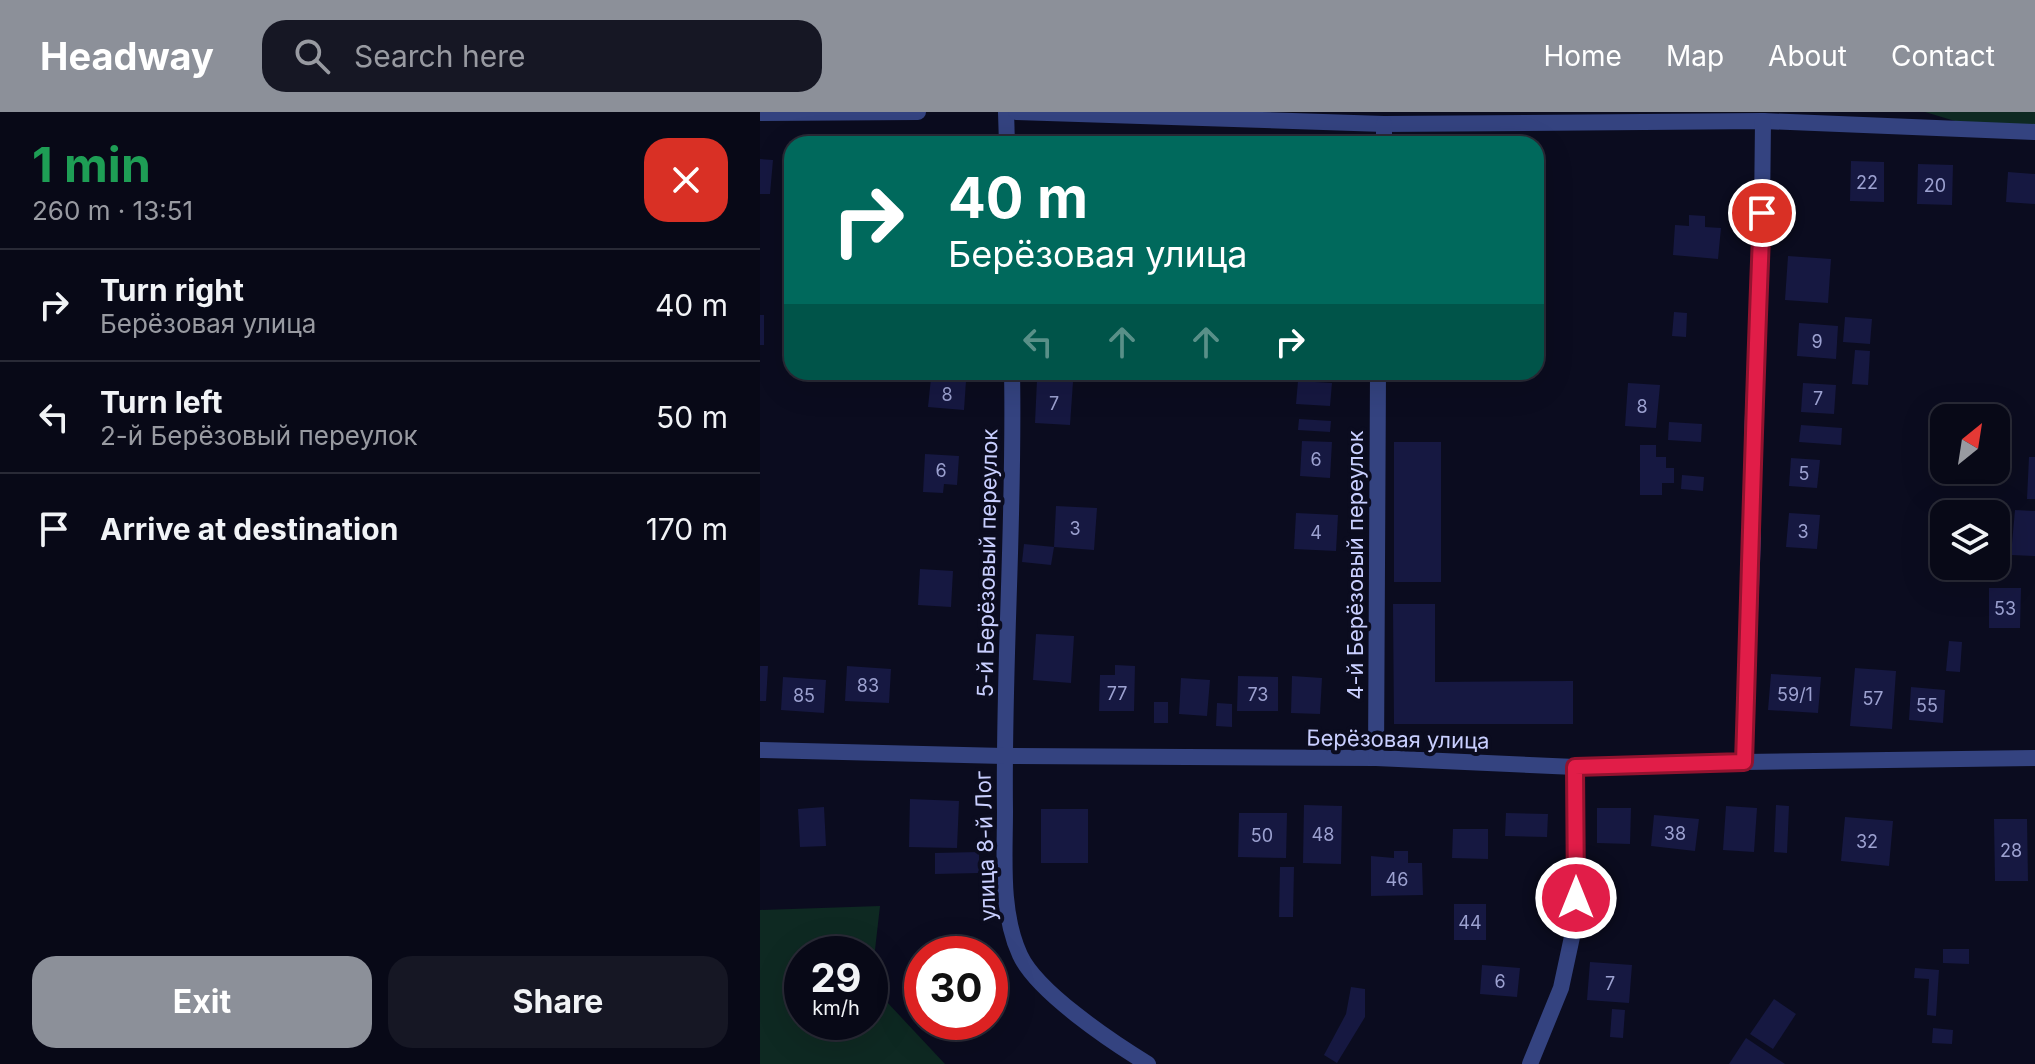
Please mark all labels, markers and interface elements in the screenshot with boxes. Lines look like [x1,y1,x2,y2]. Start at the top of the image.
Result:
search box [262,20,822,92]
text: Headway [40,33,214,79]
icon: search [290,34,334,78]
text: Search here [354,38,525,74]
text: Home [1543,39,1622,73]
text: Map [1666,39,1724,73]
text: About [1768,39,1847,73]
text: Contact [1891,39,1995,73]
text: 1 min [32,135,151,194]
button: close [644,138,728,222]
text: 40 m [948,164,1088,232]
icon: right [816,168,920,272]
house number: 22 [1856,172,1878,193]
house number: 20 [1924,175,1946,196]
pin [1728,179,1796,247]
icon: arrive [1740,191,1784,235]
text: 260 m · 13:51 [32,195,193,226]
text: Берёзовая улица [948,232,1248,276]
text: Turn right [100,272,244,308]
icon: right [32,283,76,327]
text: 40 m [655,287,728,323]
text: Берёзовая улица [100,308,316,339]
icon: left [1016,320,1060,364]
icon: ahead [1100,320,1144,364]
icon: ahead [1184,320,1228,364]
icon: right [1268,320,1312,364]
house number: 9 [1811,331,1823,352]
text: Turn left [100,384,222,420]
house number: 8 [941,384,953,405]
house number: 7 [1813,388,1823,409]
house number: 7 [1049,393,1059,414]
icon: left [32,395,76,439]
house number: 8 [1636,396,1648,417]
text: 50 m [656,399,728,435]
north arrow [1930,404,2010,484]
map controls [1930,404,2010,580]
text: 2-й Берёзовый переулок [100,420,418,451]
street label: 5-й Берёзовый переулок [972,428,1002,698]
street label: 4-й Берёзовый переулок [1342,430,1368,700]
house number: 6 [1310,449,1322,470]
house number: 6 [935,460,947,481]
house number: 5 [1799,463,1809,484]
button: layers [1930,500,2010,580]
icon: arrive [32,507,76,551]
text: Arrive at destination [100,511,398,547]
text: 170 m [646,511,728,547]
house number: 3 [1069,518,1081,539]
house number: 3 [1797,521,1809,542]
house number: 4 [1310,522,1322,543]
house number: 53 [1994,598,2016,619]
house number: 83 [857,675,879,696]
house number: 77 [1107,683,1127,704]
house number: 73 [1247,684,1269,705]
house number: 59/1 [1777,684,1813,705]
house number: 85 [793,685,815,706]
house number: 57 [1862,688,1884,709]
house number: 55 [1916,695,1938,716]
street label: Берёзовая улица [1306,724,1490,754]
street label: улица 8-й Лог [969,770,1001,922]
house number: 38 [1664,823,1686,844]
house number: 48 [1312,824,1334,845]
house number: 50 [1251,825,1273,846]
house number: 32 [1856,831,1878,852]
house number: 28 [2000,840,2022,861]
position arrow [1534,856,1618,940]
house number: 46 [1386,869,1408,890]
house number: 44 [1458,912,1482,933]
speed limit sign: 30 [904,936,1008,1040]
text: 29 [810,953,862,1002]
button: Exit [32,956,372,1048]
button: Share [388,956,728,1048]
house number: 6 [1494,971,1506,992]
house number: 7 [1605,973,1615,994]
text: km/h [812,996,860,1020]

